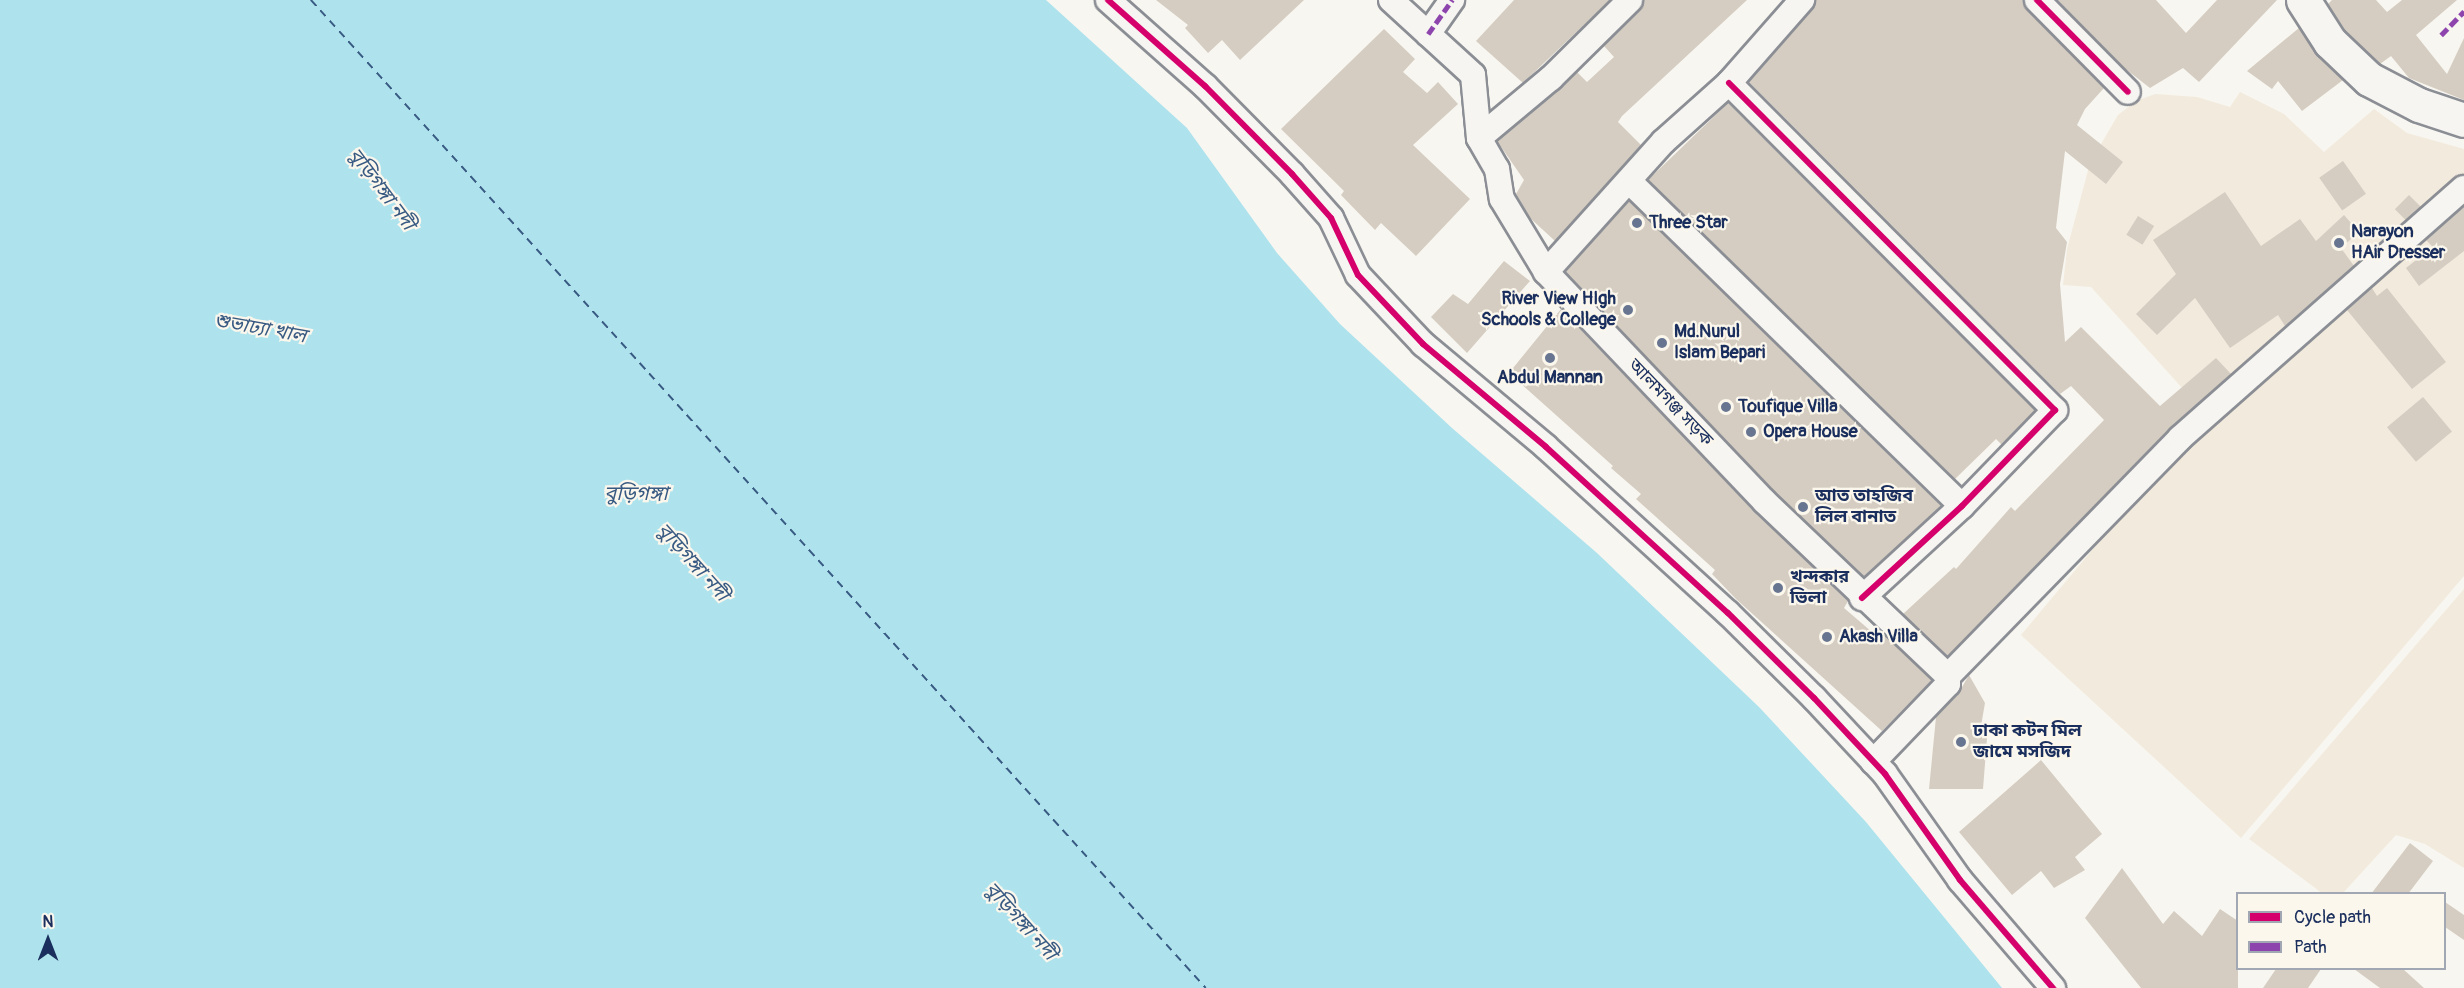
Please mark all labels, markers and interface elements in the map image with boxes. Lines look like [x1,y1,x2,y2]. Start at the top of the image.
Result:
water label: বুড়িগঙ্গা নদী [343,143,421,235]
place label: Three Star [1649,212,1728,234]
marker: Three Star [1630,216,1644,230]
place label: Narayon HAir Dresser [2351,222,2445,264]
marker: Narayon HAir Dresser [2332,236,2346,250]
place label: River View HIgh Schools & College [1481,289,1616,332]
marker: River View HIgh Schools & College [1621,303,1635,317]
water label: শুভাঢ্যা খাল [212,308,308,348]
place label: Md.Nurul Islam Bepari [1674,322,1765,364]
marker: Md.Nurul Islam Bepari [1655,336,1669,350]
marker: Abdul Mannan [1543,351,1557,365]
street label: আলমগঞ্জ সড়ক [1623,355,1717,451]
place label: Abdul Mannan [1497,367,1603,389]
place label: Toufique Villa [1738,396,1838,418]
marker: Toufique Villa [1719,400,1733,414]
place label: Opera House [1763,421,1858,443]
marker: Opera House [1744,425,1758,439]
water label: বুড়িগঙ্গা [604,481,668,505]
place label: আত তাহজিব লিল বানাত [1815,486,1913,528]
marker: আত তাহজিব লিল বানাত [1796,500,1810,514]
water label: বুড়িগঙ্গা নদী [652,518,734,606]
place label: খন্দকার ভিলা [1790,567,1849,610]
marker: খন্দকার ভিলা [1771,581,1785,595]
place label: Akash Villa [1839,626,1918,648]
marker: Akash Villa [1820,630,1834,644]
place label: ঢাকা কটন মিল জামে মসজিদ [1973,721,2082,764]
marker: ঢাকা কটন মিল জামে মসজিদ [1954,735,1968,749]
water label: বুড়িগঙ্গা নদী [980,877,1062,965]
legend [2236,892,2446,970]
text: Cycle path [2294,906,2371,929]
north arrow [18,910,78,970]
text: N [43,912,53,932]
text: Path [2294,936,2327,959]

